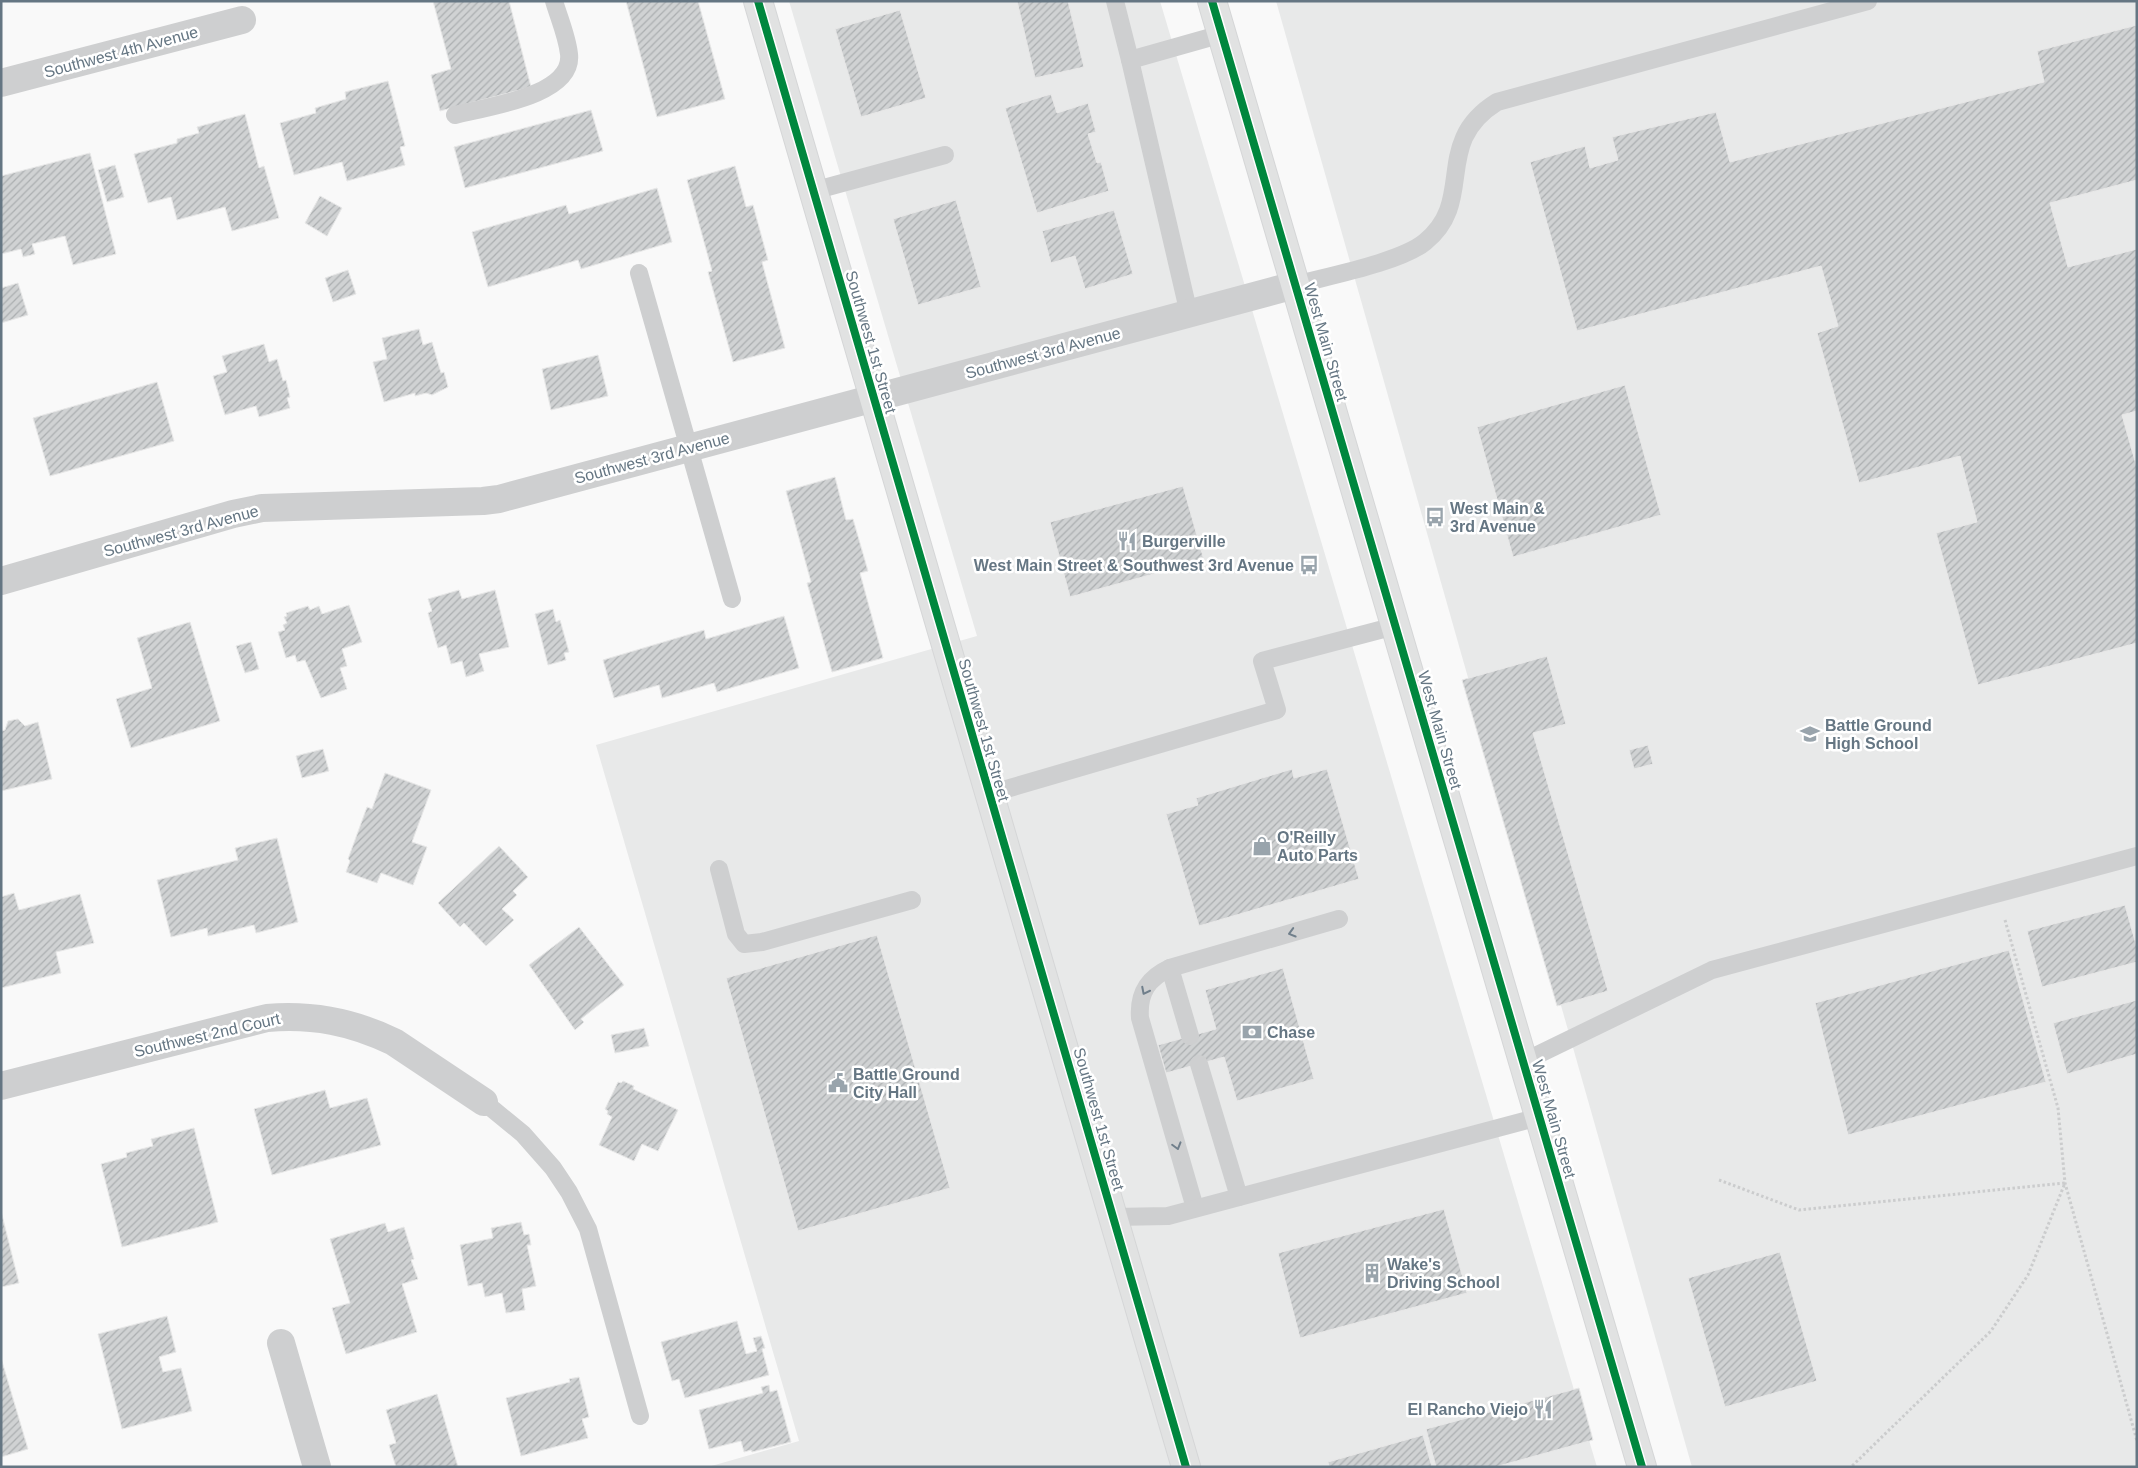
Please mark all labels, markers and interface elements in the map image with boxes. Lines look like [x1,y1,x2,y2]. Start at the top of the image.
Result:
street label: Southwest 4th Avenue [42,23,200,81]
street label: Southwest 1st Street [842,269,900,416]
street label: West Main Street [1301,281,1351,404]
street label: Southwest 3rd Avenue [964,324,1122,382]
street label: Southwest 3rd Avenue [573,429,731,487]
place label: West Main & 3rd Avenue [1450,500,1545,535]
street label: Southwest 3rd Avenue [102,502,260,560]
bus stop icon: West Main & 3rd Avenue [1424,506,1446,528]
restaurant icon: Burgerville [1116,530,1138,552]
place label: Burgerville [1142,533,1226,550]
bus stop icon: West Main Street & Southwest 3rd Avenue [1298,554,1320,576]
place label: West Main Street & Southwest 3rd Avenue [974,557,1294,574]
street label: Southwest 1st Street [955,657,1013,804]
street label: West Main Street [1415,669,1465,792]
place label: Battle Ground High School [1825,717,1932,752]
school or university icon: Battle Ground High School [1799,723,1821,745]
place label: O'Reilly Auto Parts [1277,829,1358,864]
shop icon: O'Reilly Auto Parts [1251,835,1273,857]
one-way arrow [1289,927,1297,937]
one-way arrow [1141,985,1151,994]
street label: Southwest 2nd Court [132,1010,282,1060]
bank icon: Chase [1241,1021,1263,1043]
place label: Chase [1267,1024,1315,1041]
street label: Southwest 1st Street [1070,1046,1128,1193]
street label: West Main Street [1529,1058,1579,1181]
place label: Battle Ground City Hall [853,1066,960,1101]
public building icon: Battle Ground City Hall [827,1072,849,1094]
one-way arrow [1172,1142,1182,1150]
place label: Wake's Driving School [1387,1256,1500,1291]
building icon: Wake's Driving School [1361,1262,1383,1284]
restaurant icon: El Rancho Viejo [1532,1398,1554,1420]
place label: El Rancho Viejo [1407,1401,1528,1418]

